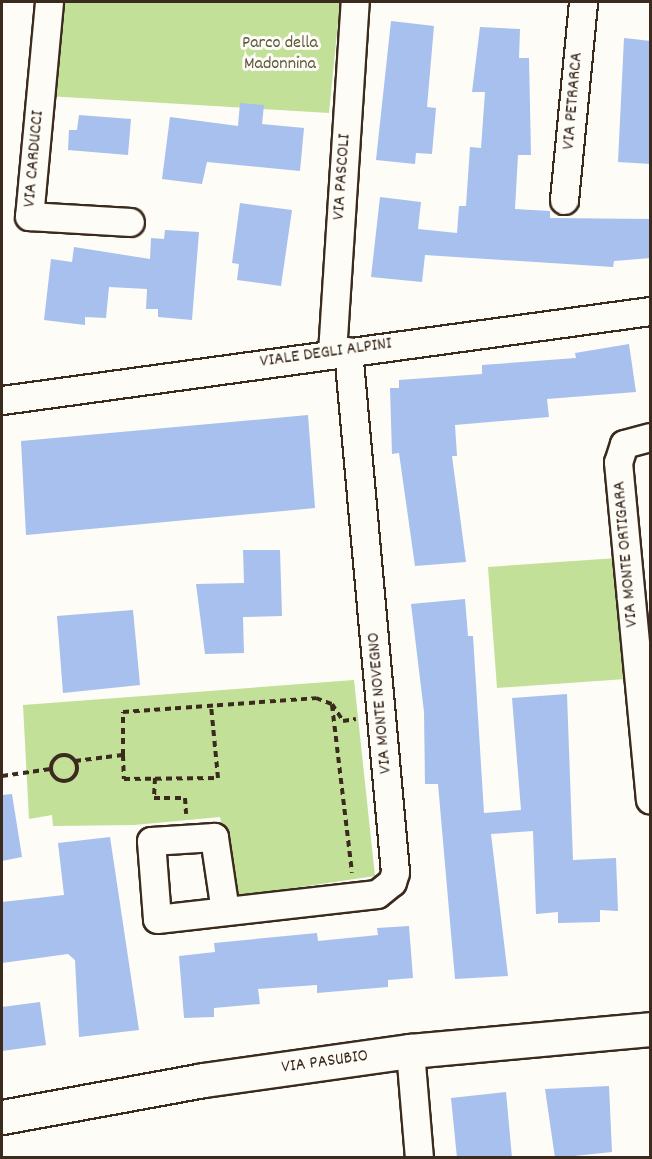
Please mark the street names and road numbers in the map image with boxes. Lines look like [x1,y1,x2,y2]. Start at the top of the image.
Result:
street label: VIA PETRARCA [559,51,589,151]
street label: VIA CARDUCCI [20,110,50,208]
street label: VIA PASCOLI [329,133,357,221]
street label: VIALE DEGLI ALPINI [259,334,393,374]
street label: VIA MONTE ORTIGARA [610,480,644,628]
street label: VIA MONTE NOVEGNO [364,631,398,775]
street label: VIA PASUBIO [280,1046,370,1080]

